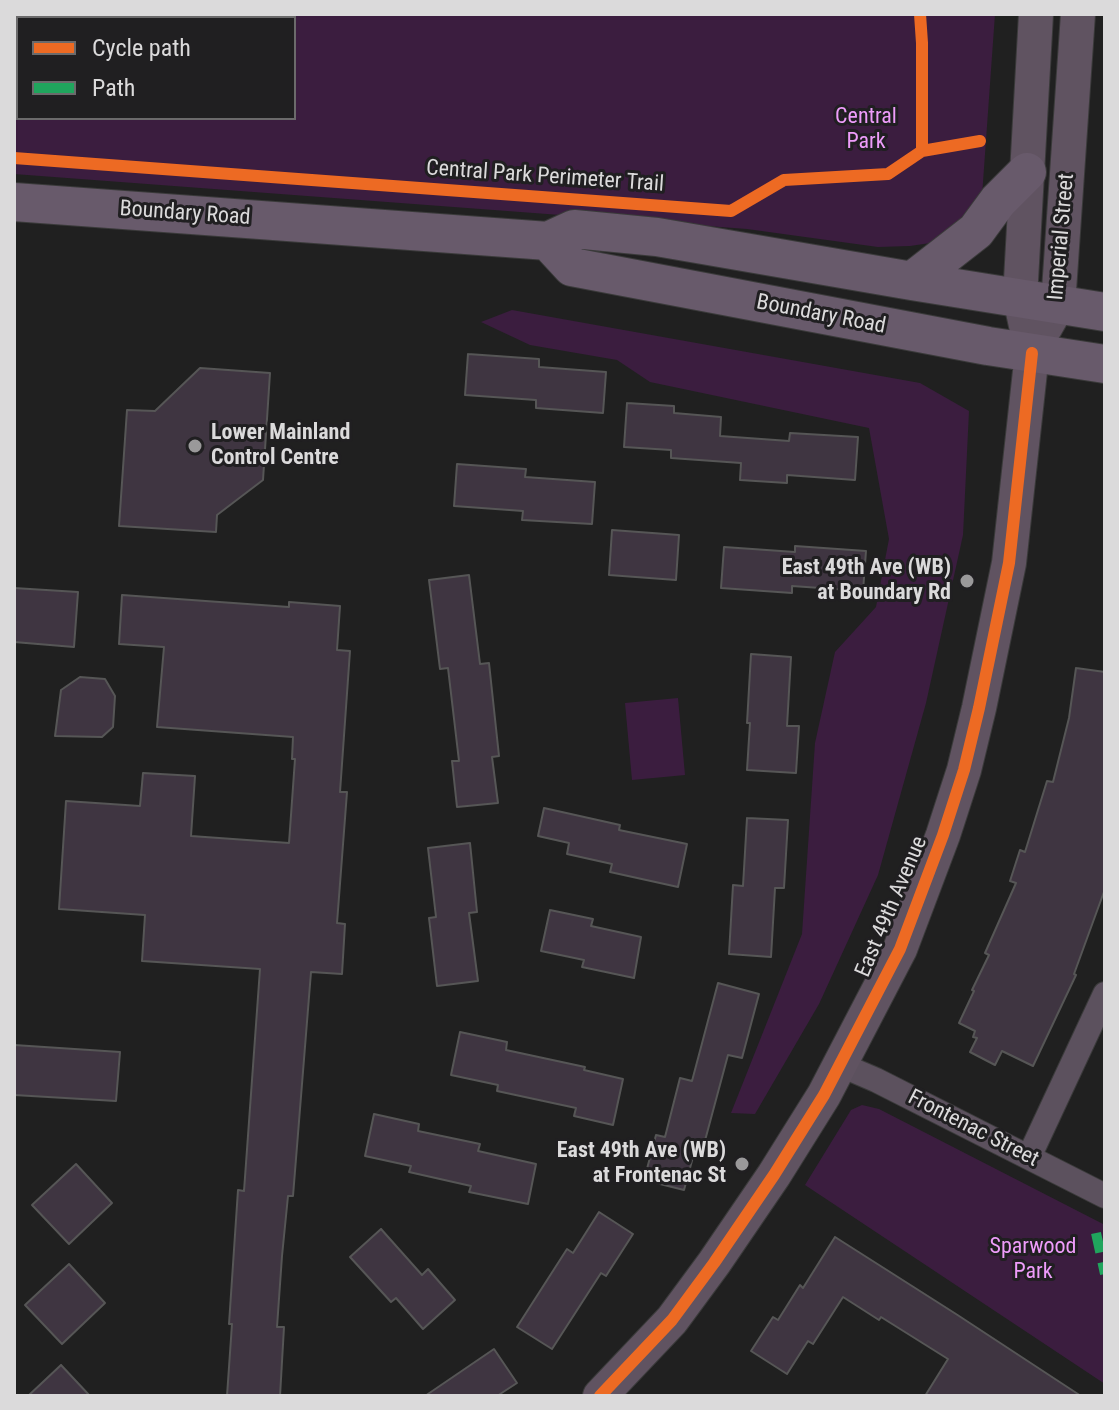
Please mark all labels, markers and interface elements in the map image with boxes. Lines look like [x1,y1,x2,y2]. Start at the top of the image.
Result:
legend [16,16,296,120]
text: Cycle path [92,34,191,62]
text: Path [92,74,135,102]
park label: Central Park [835,104,897,156]
street label: Central Park Perimeter Trail [425,156,665,198]
street label: Imperial Street [1043,173,1081,301]
street label: Boundary Road [119,196,251,232]
street label: Boundary Road [754,290,888,340]
place label: Lower Mainland Control Centre [211,420,350,472]
marker: Lower Mainland Control Centre [186,437,204,455]
place label: East 49th Ave (WB) at Boundary Rd [782,555,951,606]
marker: East 49th Ave (WB) at Boundary Rd [958,572,976,590]
street label: East 49th Avenue [850,833,934,981]
street label: Frontenac Street [903,1085,1043,1173]
place label: East 49th Ave (WB) at Frontenac St [557,1138,726,1190]
marker: East 49th Ave (WB) at Frontenac St [733,1155,751,1173]
park label: Sparwood Park [990,1234,1076,1286]

